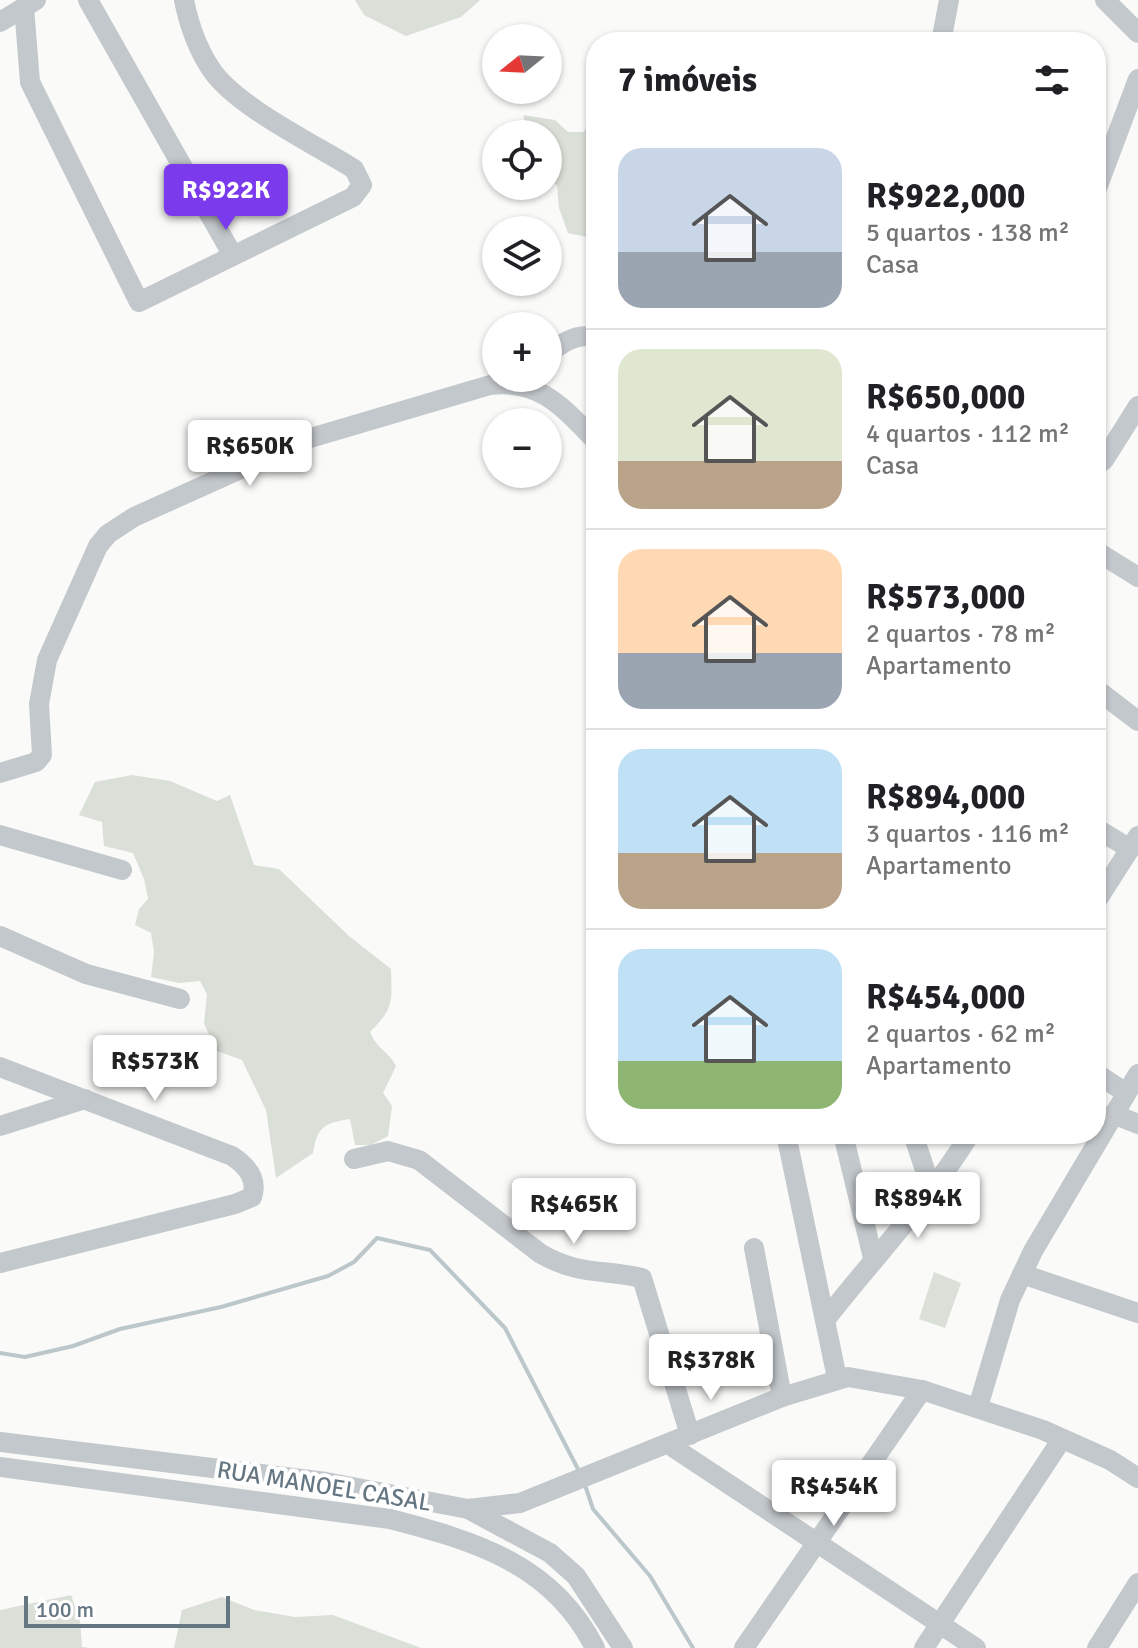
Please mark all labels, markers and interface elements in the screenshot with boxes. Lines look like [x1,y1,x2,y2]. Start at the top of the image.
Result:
north arrow [482,24,562,104]
map controls [482,24,562,488]
icon: filters [1030,58,1074,102]
text: 7 imóveis [618,59,757,101]
button: locate [482,120,562,200]
pin: R$922K [161,164,291,232]
text: R$922K [182,174,270,206]
text: R$922,000 [866,175,1025,217]
icon: home [682,180,778,276]
button: layers [482,216,562,296]
text: 5 quartos · 138 m² [866,217,1070,249]
text: Casa [866,249,919,281]
button: + [482,312,562,392]
text: R$650,000 [866,376,1025,418]
icon: home [682,381,778,477]
button: − [482,408,562,488]
text: 4 quartos · 112 m² [866,418,1070,450]
pin: R$650K [185,420,315,488]
text: R$650K [206,430,294,462]
text: Casa [866,450,919,482]
text: R$573,000 [866,576,1025,618]
icon: home [682,581,778,677]
text: 2 quartos · 78 m² [866,618,1056,650]
text: Apartamento [866,650,1012,682]
text: R$894,000 [866,776,1025,818]
icon: home [682,781,778,877]
text: 3 quartos · 116 m² [866,818,1070,850]
text: Apartamento [866,850,1012,882]
text: R$454,000 [866,976,1025,1018]
icon: home [682,981,778,1077]
text: 2 quartos · 62 m² [866,1018,1056,1050]
pin: R$573K [90,1035,220,1103]
text: R$573K [111,1045,199,1077]
text: Apartamento [866,1050,1012,1082]
pin: R$894K [853,1172,983,1240]
pin: R$465K [509,1178,639,1246]
text: R$894K [874,1182,962,1214]
text: R$465K [530,1188,618,1220]
pin: R$378K [646,1334,776,1402]
text: R$378K [667,1344,755,1376]
street label: RUA MANOEL CASAL [215,1454,433,1518]
pin: R$454K [769,1460,899,1528]
text: R$454K [790,1470,878,1502]
scale bar [24,1592,230,1628]
text: 100 m [36,1596,94,1623]

